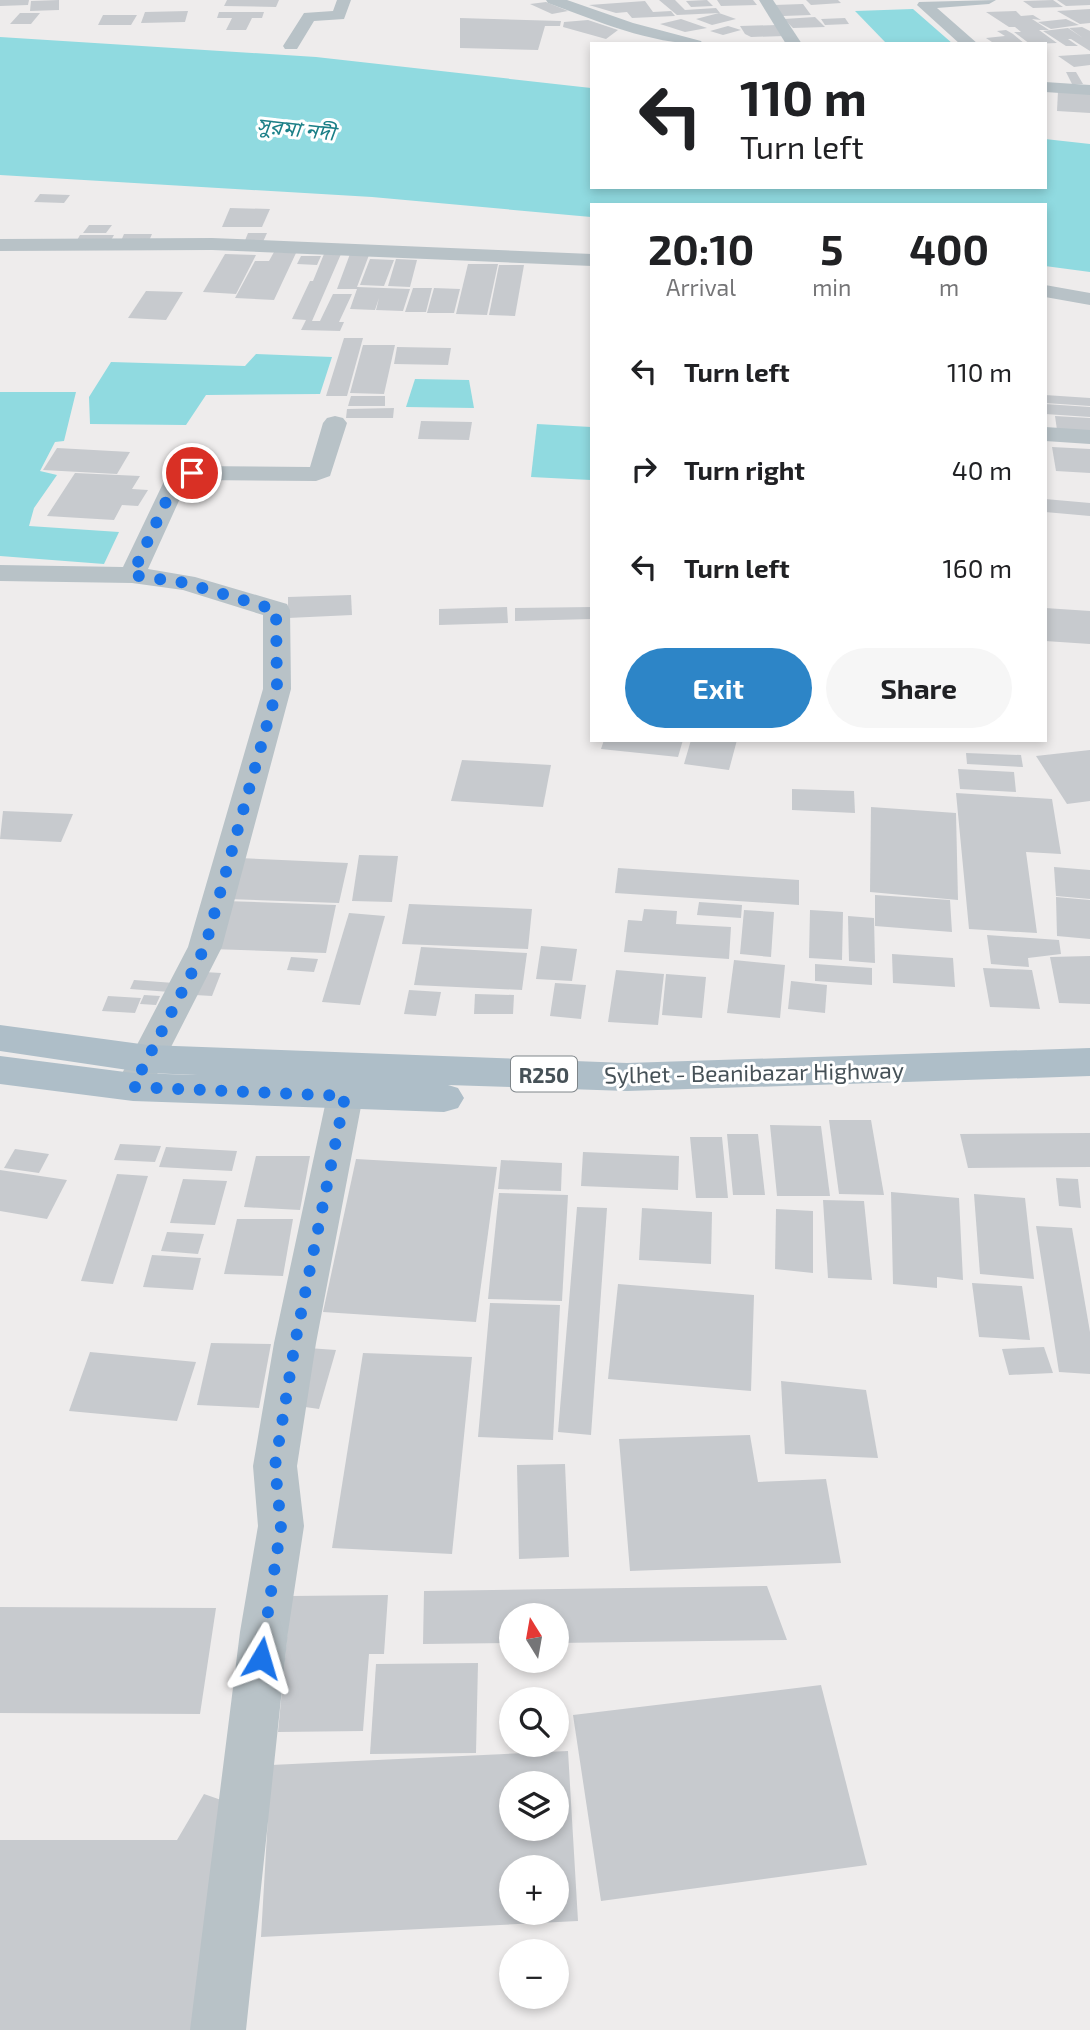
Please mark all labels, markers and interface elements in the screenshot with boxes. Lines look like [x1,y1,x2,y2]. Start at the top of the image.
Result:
text: 110 m [740,67,867,126]
icon: left [625,70,716,161]
water label: সুরমা নদী [256,111,341,146]
text: Turn left [740,127,864,165]
text: 20:10 [648,223,754,273]
text: 5 [820,223,843,273]
text: 400 [909,223,989,273]
text: Arrival [666,273,736,301]
text: min [812,273,851,301]
text: m [939,273,959,301]
icon: left [625,352,663,390]
text: Turn left [684,356,790,387]
text: 110 m [947,356,1012,387]
pin [162,443,222,503]
icon: right [625,450,663,488]
icon: arrive [173,454,211,492]
text: Turn right [684,454,805,485]
text: 40 m [952,454,1012,485]
icon: left [625,548,663,586]
text: Turn left [684,552,790,583]
text: 160 m [943,552,1012,583]
button: Exit [625,648,812,728]
button: Share [826,648,1012,728]
street label: Sylhet - Beanibazar Highway [604,1055,904,1089]
road number: R250 [511,1056,577,1092]
north arrow [499,1603,569,1673]
map controls [499,1603,569,2009]
position arrow [224,1621,298,1695]
button: search [499,1687,569,1757]
button: layers [499,1771,569,1841]
button: + [499,1855,569,1925]
button: − [499,1939,569,2009]

